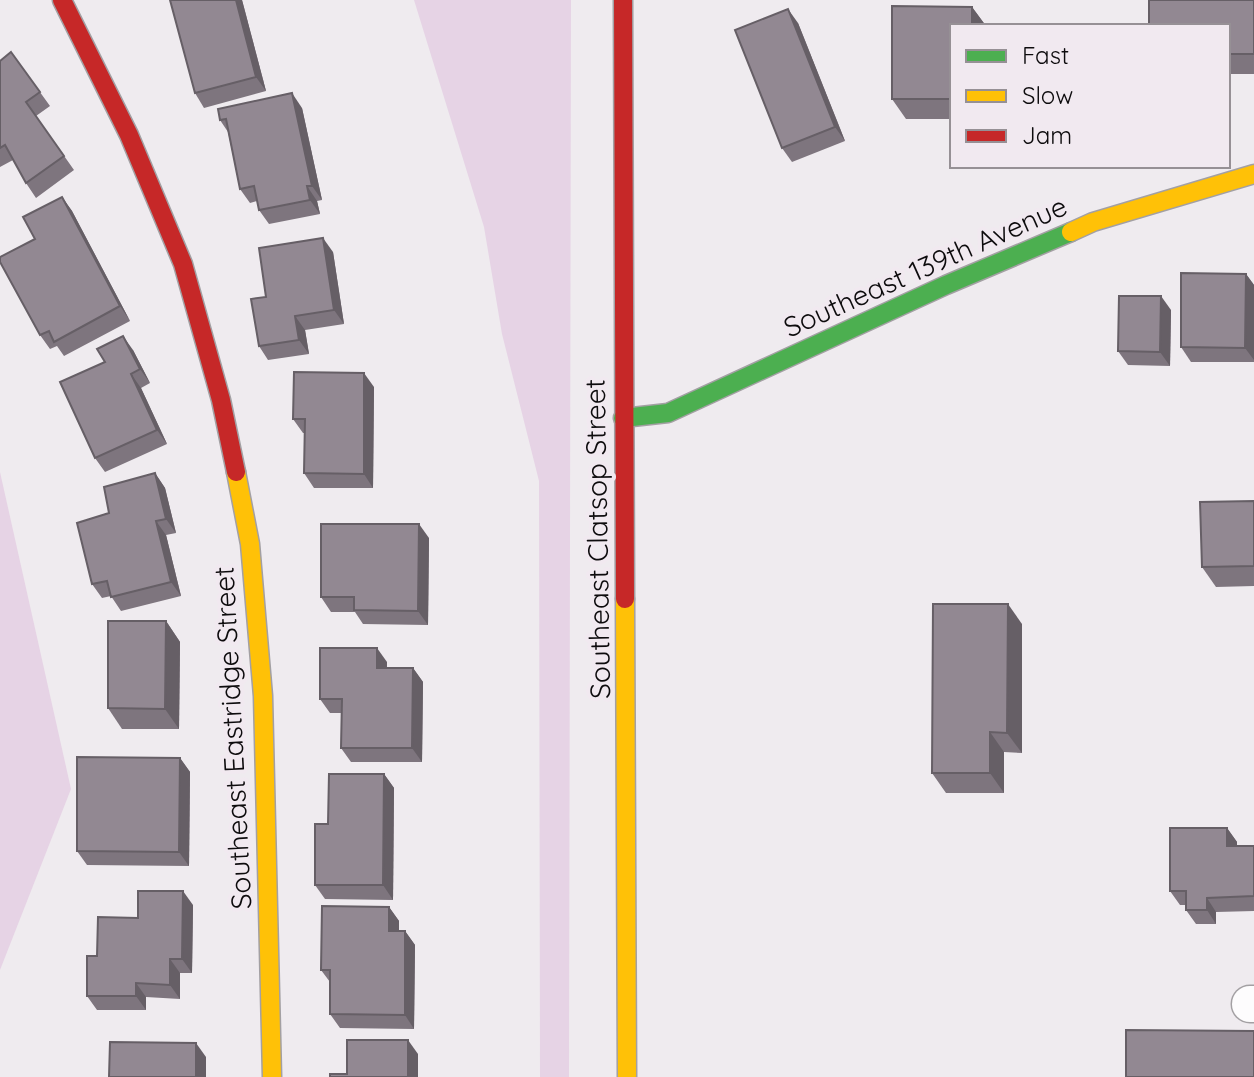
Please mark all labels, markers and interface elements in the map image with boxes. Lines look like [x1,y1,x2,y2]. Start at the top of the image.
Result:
legend [950,24,1230,168]
text: Fast [1022,40,1069,70]
text: Slow [1022,80,1073,110]
text: Jam [1022,120,1072,150]
street label: Southeast 139th Avenue [778,188,1072,344]
street label: Southeast Clatsop Street [577,379,617,699]
street label: Southeast Eastridge Street [206,566,258,910]

